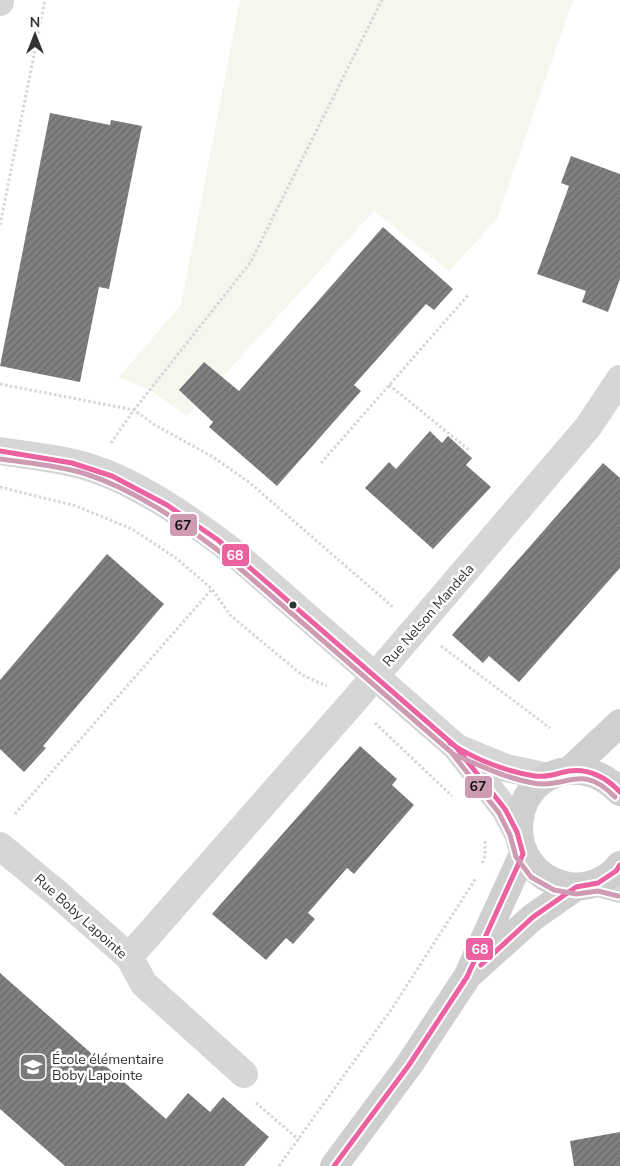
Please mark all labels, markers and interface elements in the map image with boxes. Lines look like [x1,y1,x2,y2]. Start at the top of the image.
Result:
north arrow [10,10,60,60]
text: N [30,13,40,32]
line badge: 67 [169,513,198,537]
text: 67 [175,516,191,535]
line badge: 68 [221,543,250,567]
text: 68 [227,546,243,565]
street label: Rue Nelson Mandela [378,560,478,671]
unlabelled marker [288,600,298,610]
line badge: 67 [464,775,493,799]
text: 67 [470,777,486,796]
street label: Rue Boby Lapointe [30,870,131,963]
line badge: 68 [465,937,494,961]
text: 68 [472,940,488,959]
place label: École élémentaire Boby Lapointe [52,1050,164,1085]
school or university icon: École élémentaire Boby Lapointe [18,1052,48,1082]

